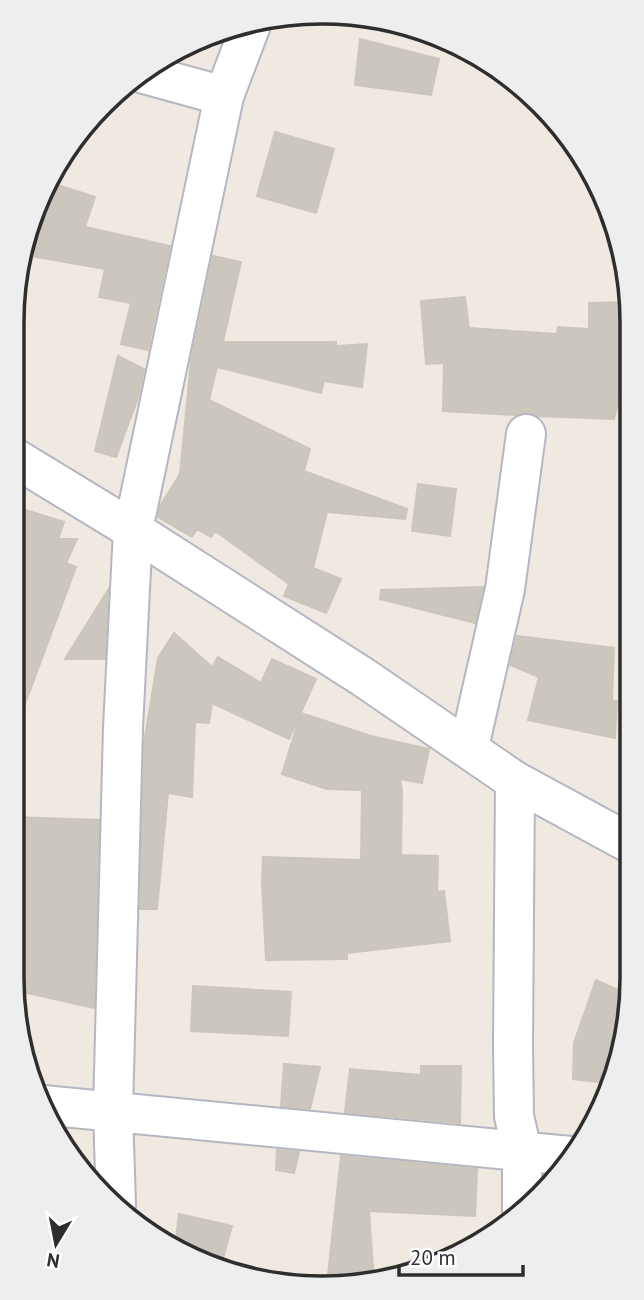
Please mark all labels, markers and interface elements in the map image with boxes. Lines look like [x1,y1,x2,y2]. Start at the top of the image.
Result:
north arrow [21,1209,91,1279]
scale bar [399,1234,523,1278]
text: 20 m [410,1244,456,1271]
text: N [45,1248,61,1274]

